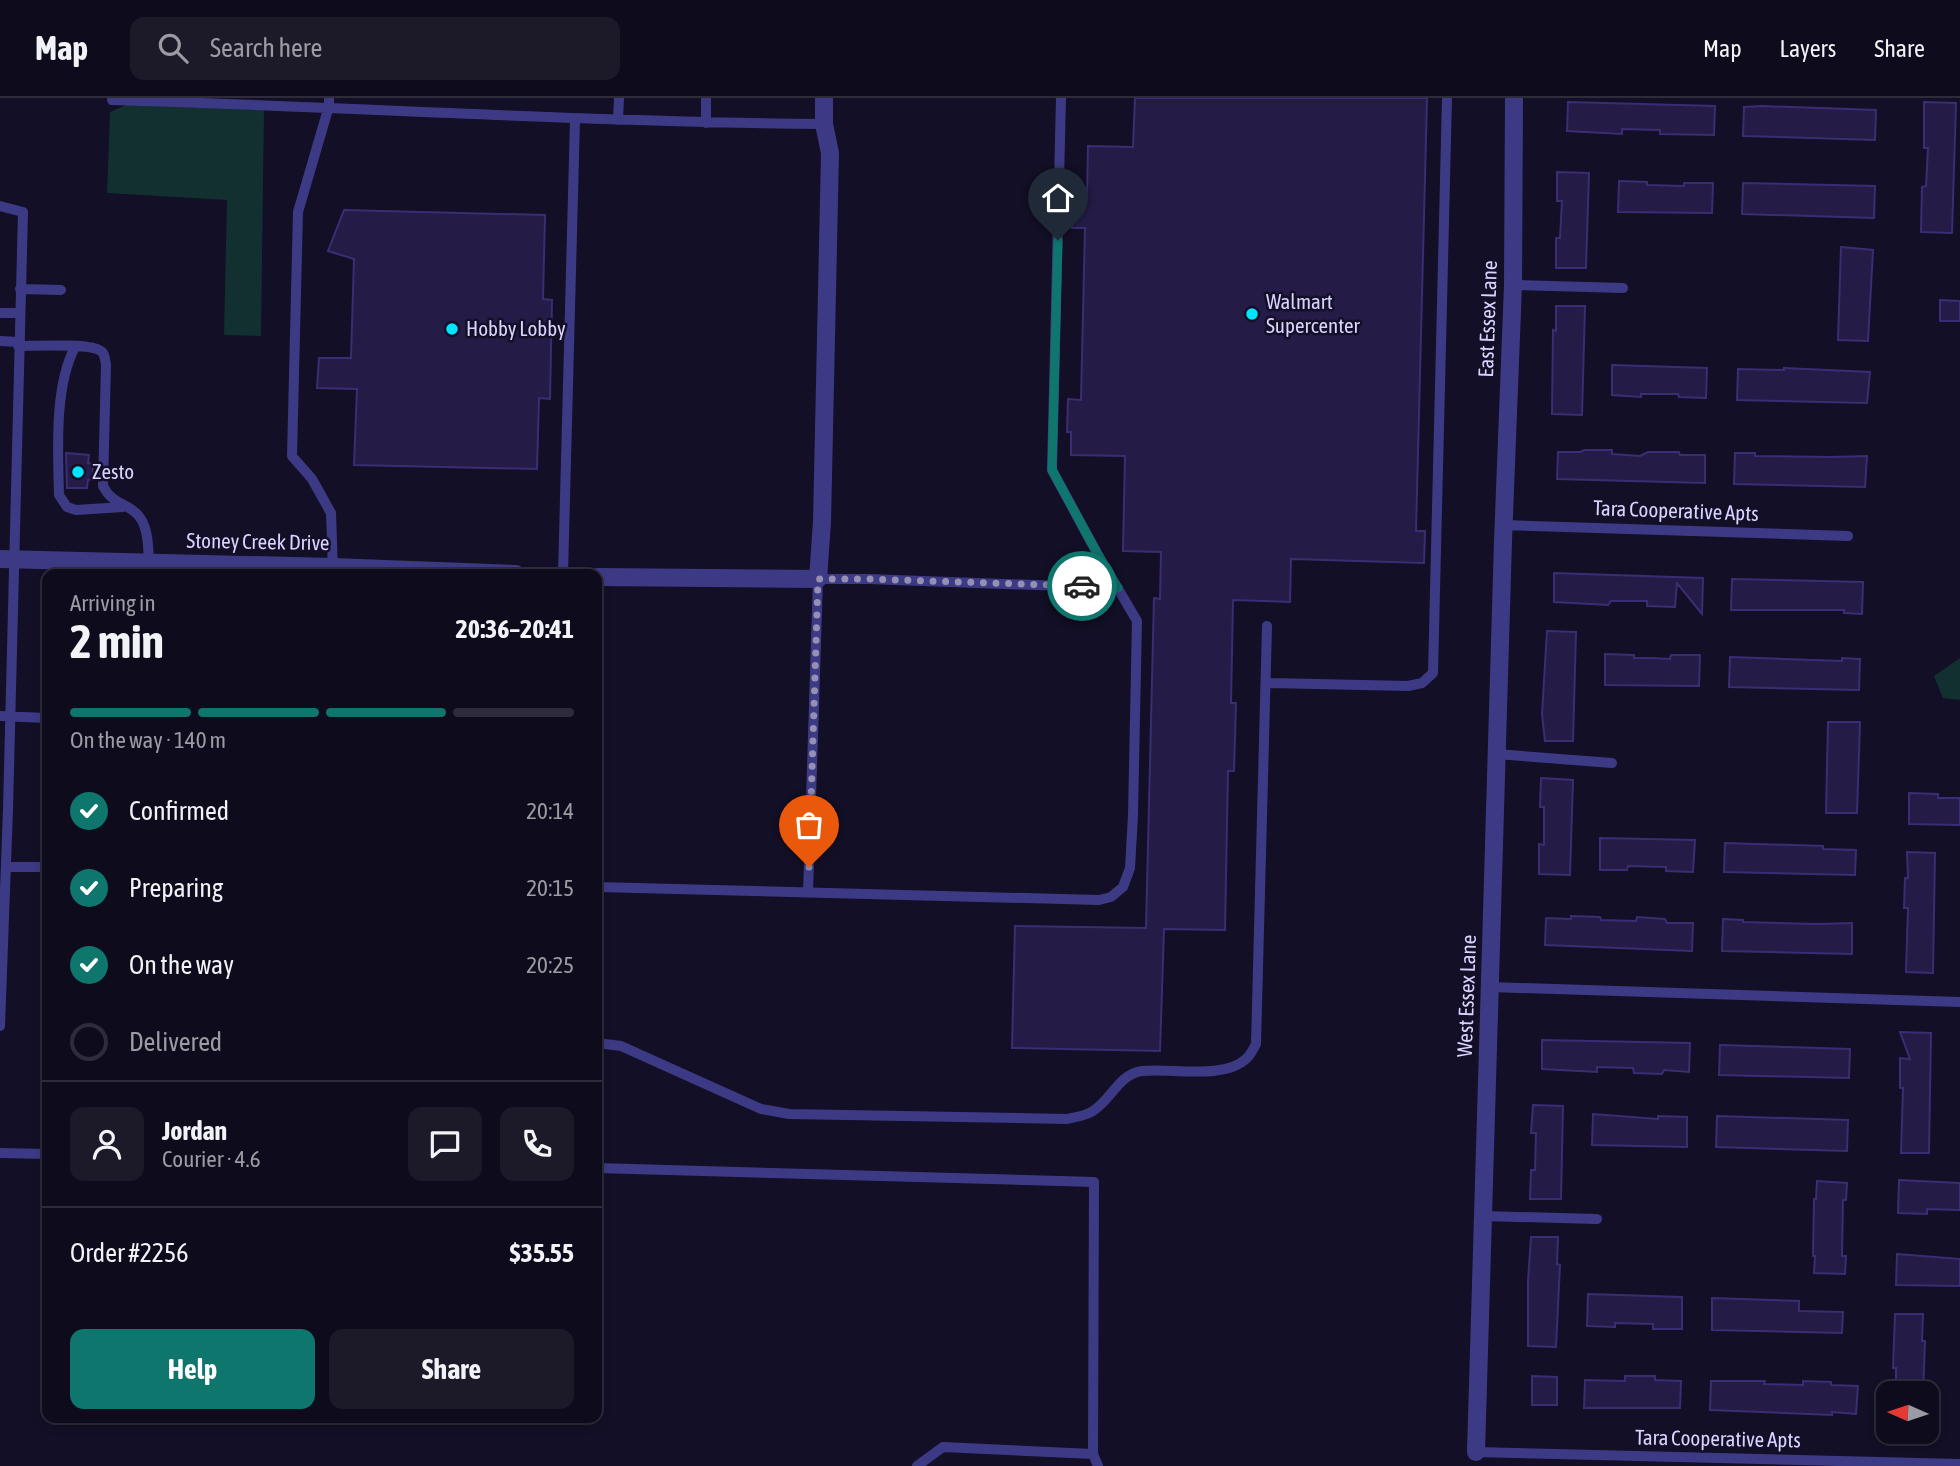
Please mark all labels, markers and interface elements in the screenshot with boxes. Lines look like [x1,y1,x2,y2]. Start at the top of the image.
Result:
search box [130,17,620,80]
text: Map [35,29,88,67]
icon: search [154,29,192,67]
text: Search here [210,33,322,63]
text: Map [1703,35,1742,62]
text: Layers [1780,35,1836,62]
text: Share [1874,35,1925,62]
pin [1028,168,1088,240]
icon: home [1039,179,1077,217]
street label: East Essex Lane [1473,260,1501,378]
place label: Walmart Supercenter [1266,289,1361,337]
marker: Walmart Supercenter [1244,306,1260,322]
place label: Hobby Lobby [466,316,566,340]
marker: Hobby Lobby [444,321,460,337]
place label: Zesto [92,459,134,483]
marker: Zesto [70,464,86,480]
street label: Tara Cooperative Apts [1593,495,1759,525]
street label: Stoney Creek Drive [186,528,330,554]
courier [1047,551,1117,621]
icon: car [1063,567,1101,605]
text: Arriving in [70,590,156,616]
text: 20:36–20:41 [456,614,574,644]
text: 2 min [70,615,164,668]
text: On the way · 140 m [70,727,226,753]
icon: check [70,792,108,830]
pin [779,795,839,867]
text: Confirmed [129,796,229,826]
text: 20:14 [526,798,574,824]
icon: bag [790,806,828,844]
icon: check [70,869,108,907]
text: Preparing [129,873,223,903]
text: 20:15 [526,875,574,901]
street label: West Essex Lane [1452,934,1480,1058]
icon: check [70,946,108,984]
text: On the way [129,950,234,980]
text: 20:25 [526,952,574,978]
text: Delivered [129,1027,222,1057]
button: person [70,1107,144,1181]
button: chat [408,1107,482,1181]
button: phone [500,1107,574,1181]
text: Jordan [162,1116,227,1146]
text: Courier · 4.6 [162,1146,261,1172]
text: Order #2256 [70,1238,189,1268]
text: $35.55 [510,1238,574,1268]
button: Help [70,1329,315,1409]
button: Share [329,1329,574,1409]
north arrow [1876,1381,1939,1444]
map controls [1876,1381,1939,1444]
street label: Tara Cooperative Apts [1635,1425,1801,1451]

